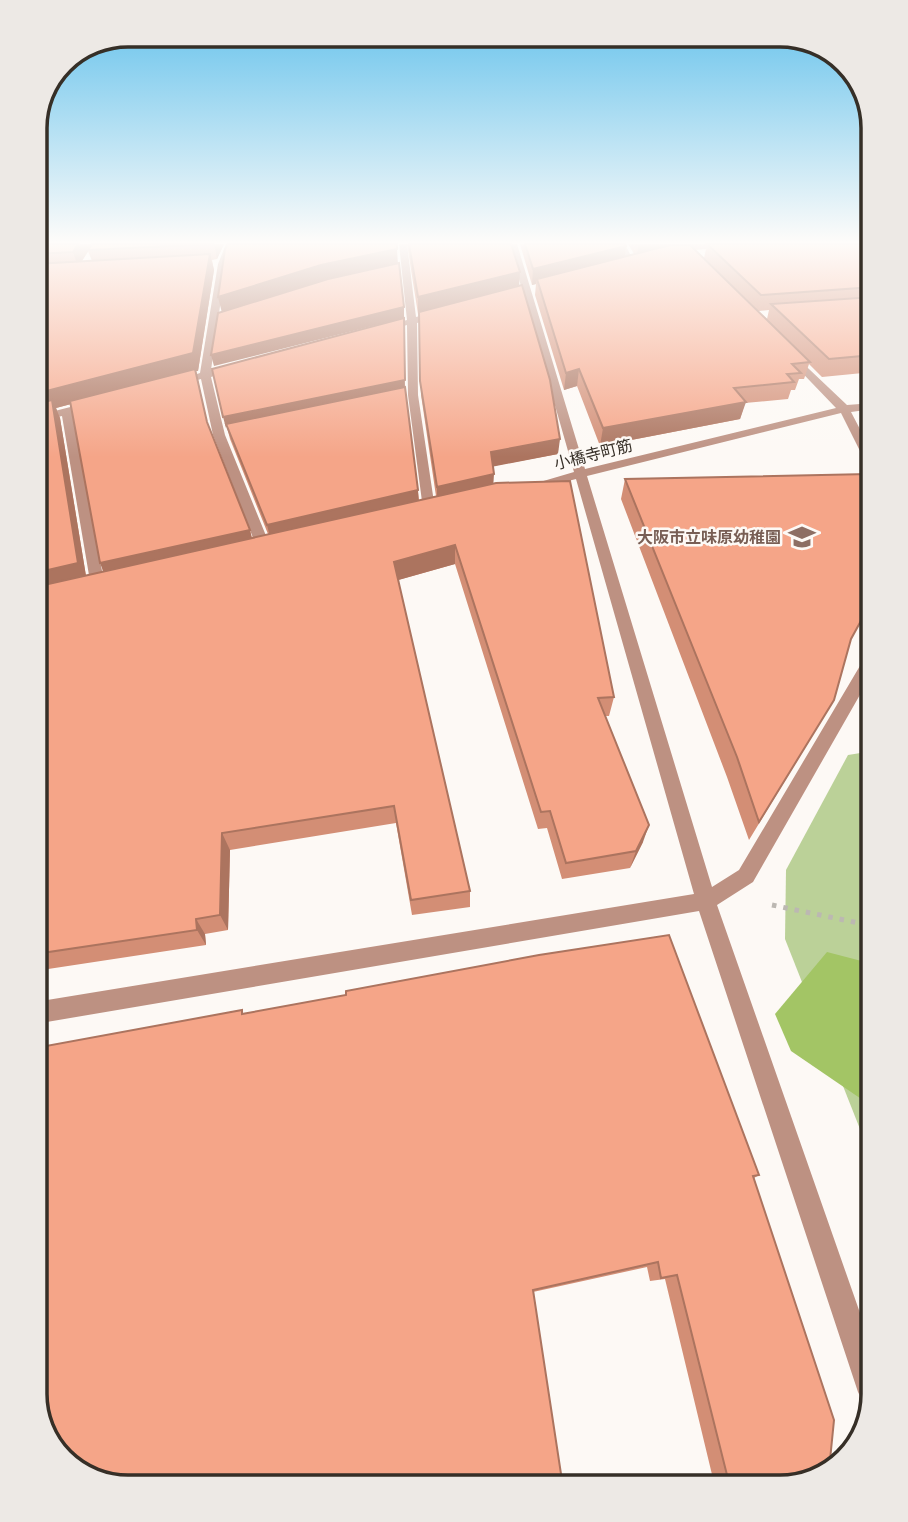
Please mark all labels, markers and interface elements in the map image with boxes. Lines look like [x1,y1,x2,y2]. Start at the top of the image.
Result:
street label: 小橋寺町筋 [552,434,634,474]
school or university icon: 大阪市立味原幼稚園 [787,522,817,552]
place label: 大阪市立味原幼稚園 [637,526,781,548]

